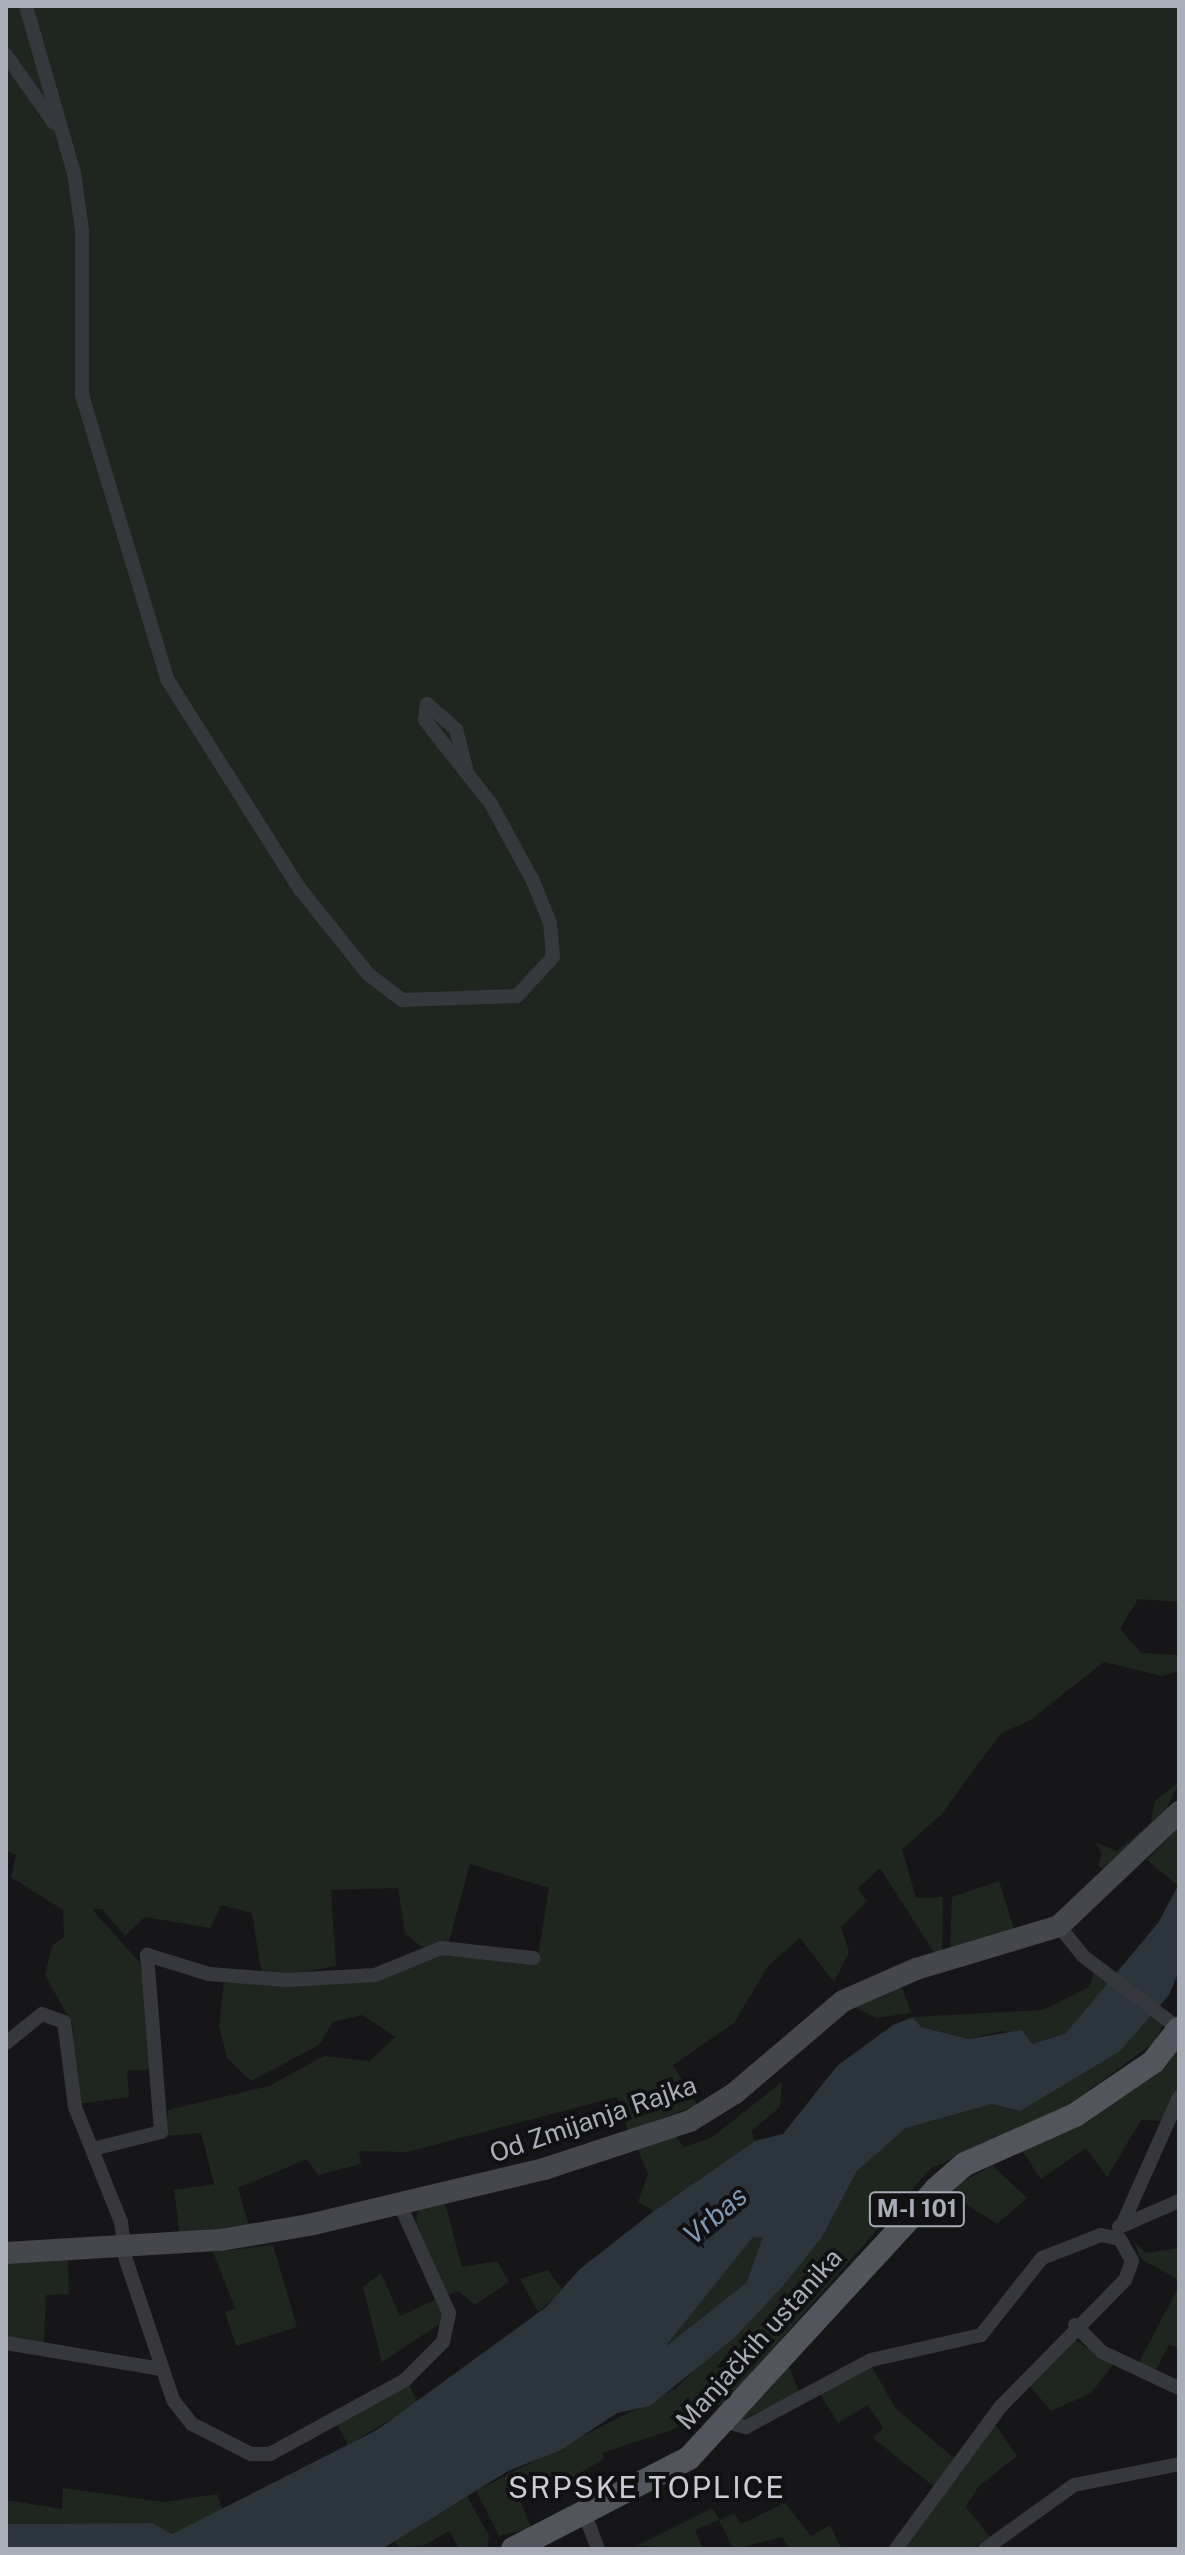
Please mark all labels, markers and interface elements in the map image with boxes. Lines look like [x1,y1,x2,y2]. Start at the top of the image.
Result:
street label: Od Zmijanja Rajka [485,2069,701,2169]
water label: Vrbas [676,2179,754,2251]
road number: M-I 101 [867,2189,967,2229]
street label: Manjačkih ustanika [670,2242,848,2436]
district label: SRPSKE TOPLICE [508,2469,786,2505]

